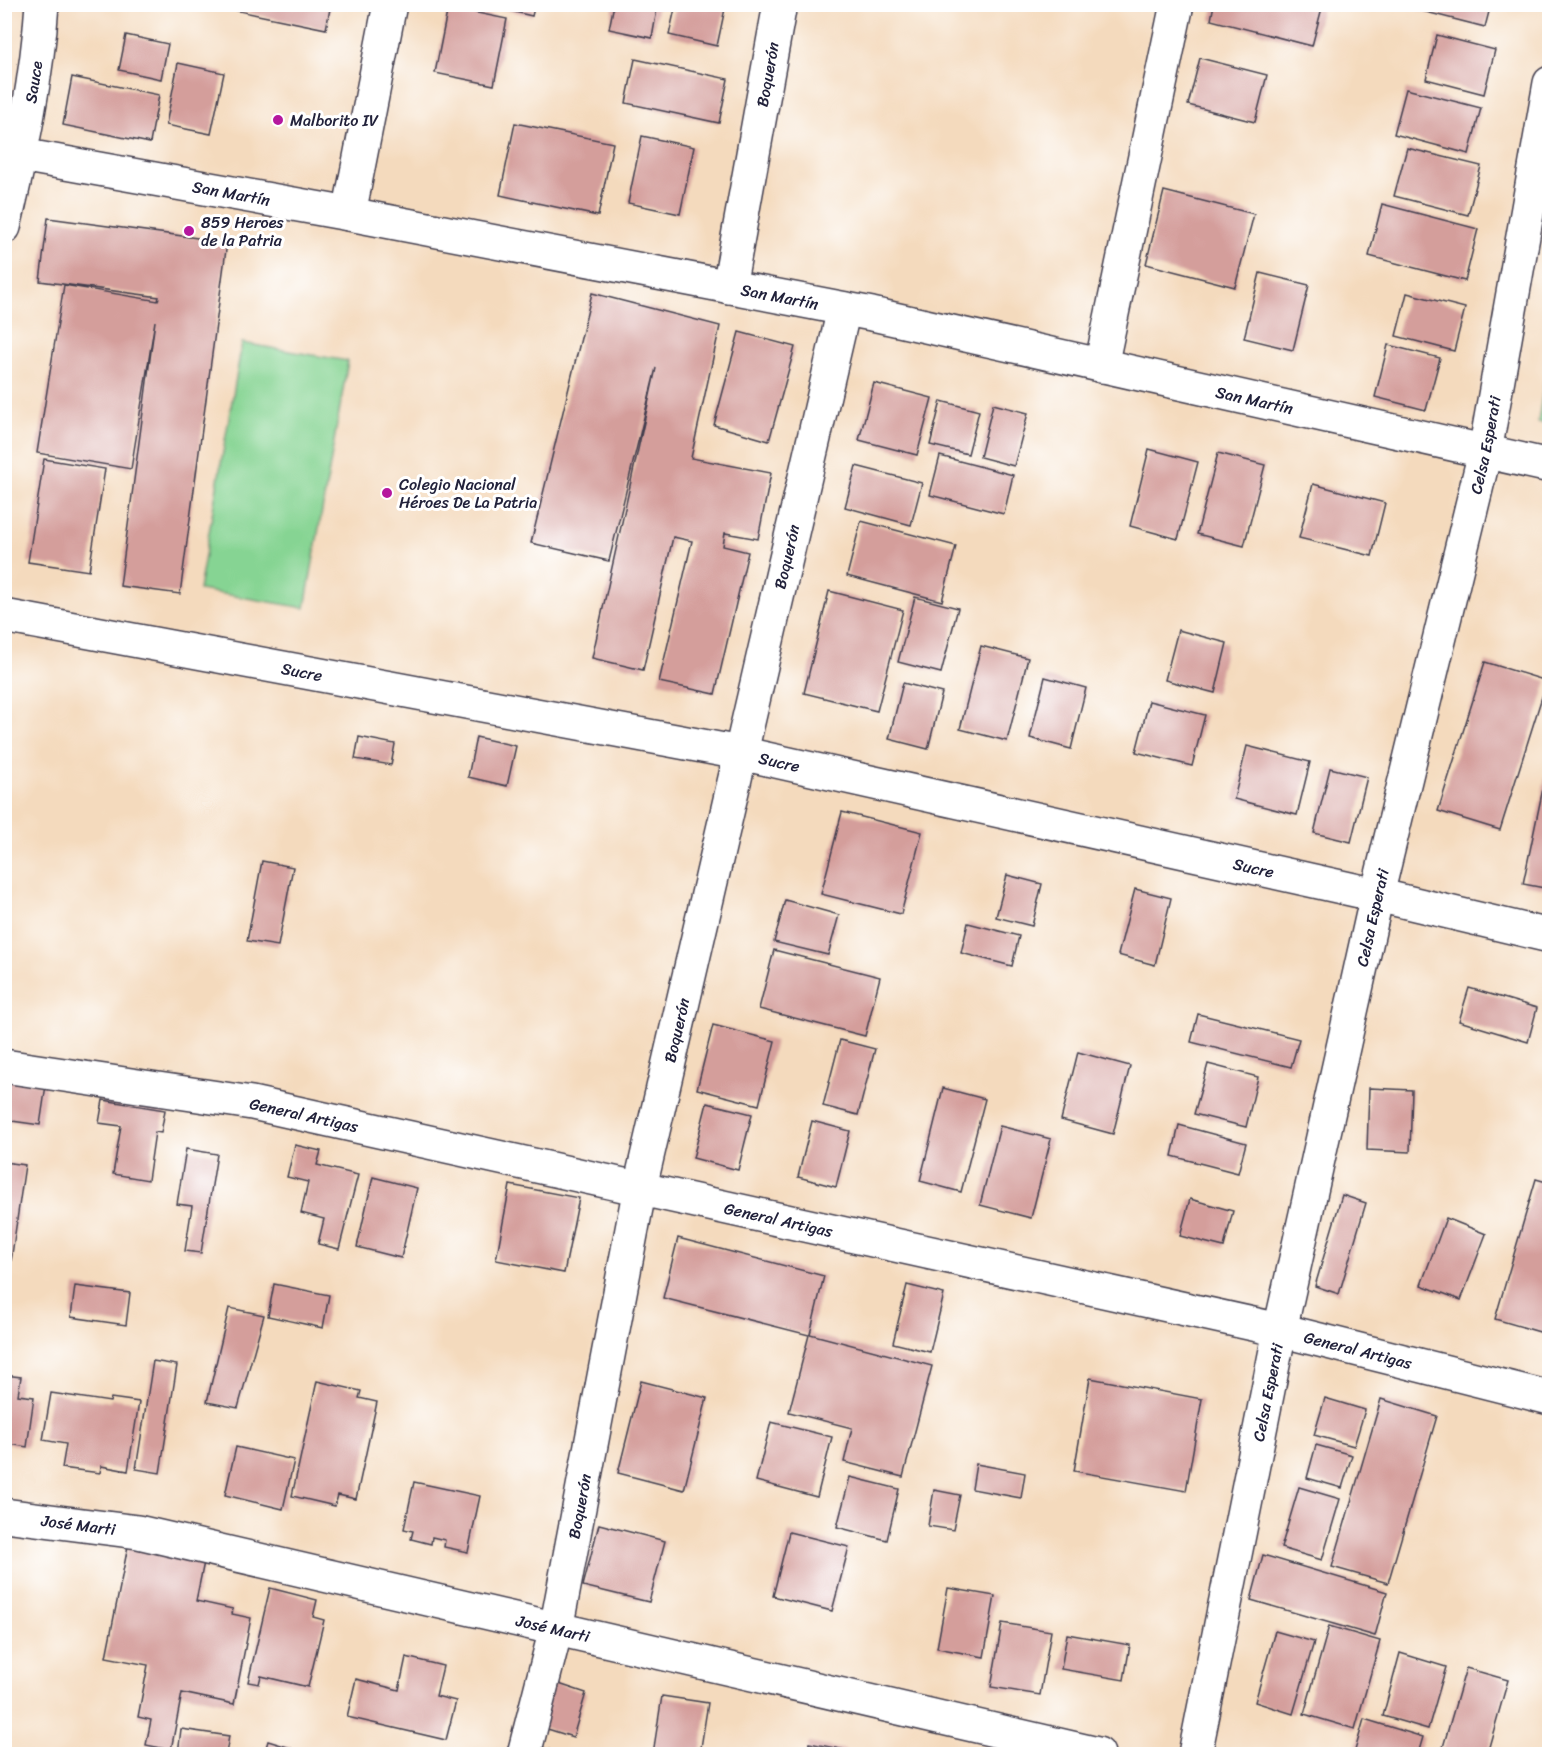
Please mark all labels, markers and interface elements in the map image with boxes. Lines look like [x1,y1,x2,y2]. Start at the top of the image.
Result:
street label: Boquerón [747,39,787,109]
street label: Sauce [16,59,51,105]
place label: Malborito IV [290,106,379,135]
marker: Malborito IV [271,113,285,127]
street label: San Martín [190,172,273,214]
place label: 859 Heroes de la Patria [201,208,284,255]
marker: 859 Heroes de la Patria [182,224,196,238]
street label: San Martín [738,275,821,318]
street label: San Martín [1213,377,1296,423]
street label: Celsa Esperati [1461,393,1509,497]
place label: Colegio Nacional Héroes De La Patria [399,470,537,517]
marker: Colegio Nacional Héroes De La Patria [380,486,394,500]
street label: Boquerón [765,521,808,592]
street label: Sucre [279,653,325,689]
street label: Sucre [756,743,803,780]
street label: Sucre [1230,849,1277,886]
street label: Celsa Esperati [1347,865,1398,969]
street label: Boquerón [655,995,698,1065]
street label: General Artigas [247,1088,362,1141]
street label: General Artigas [722,1193,836,1245]
street label: General Artigas [1301,1322,1416,1377]
street label: Celsa Esperati [1244,1340,1292,1444]
street label: Boquerón [559,1471,600,1541]
street label: José Marti [39,1505,118,1544]
street label: José Marti [512,1605,593,1651]

